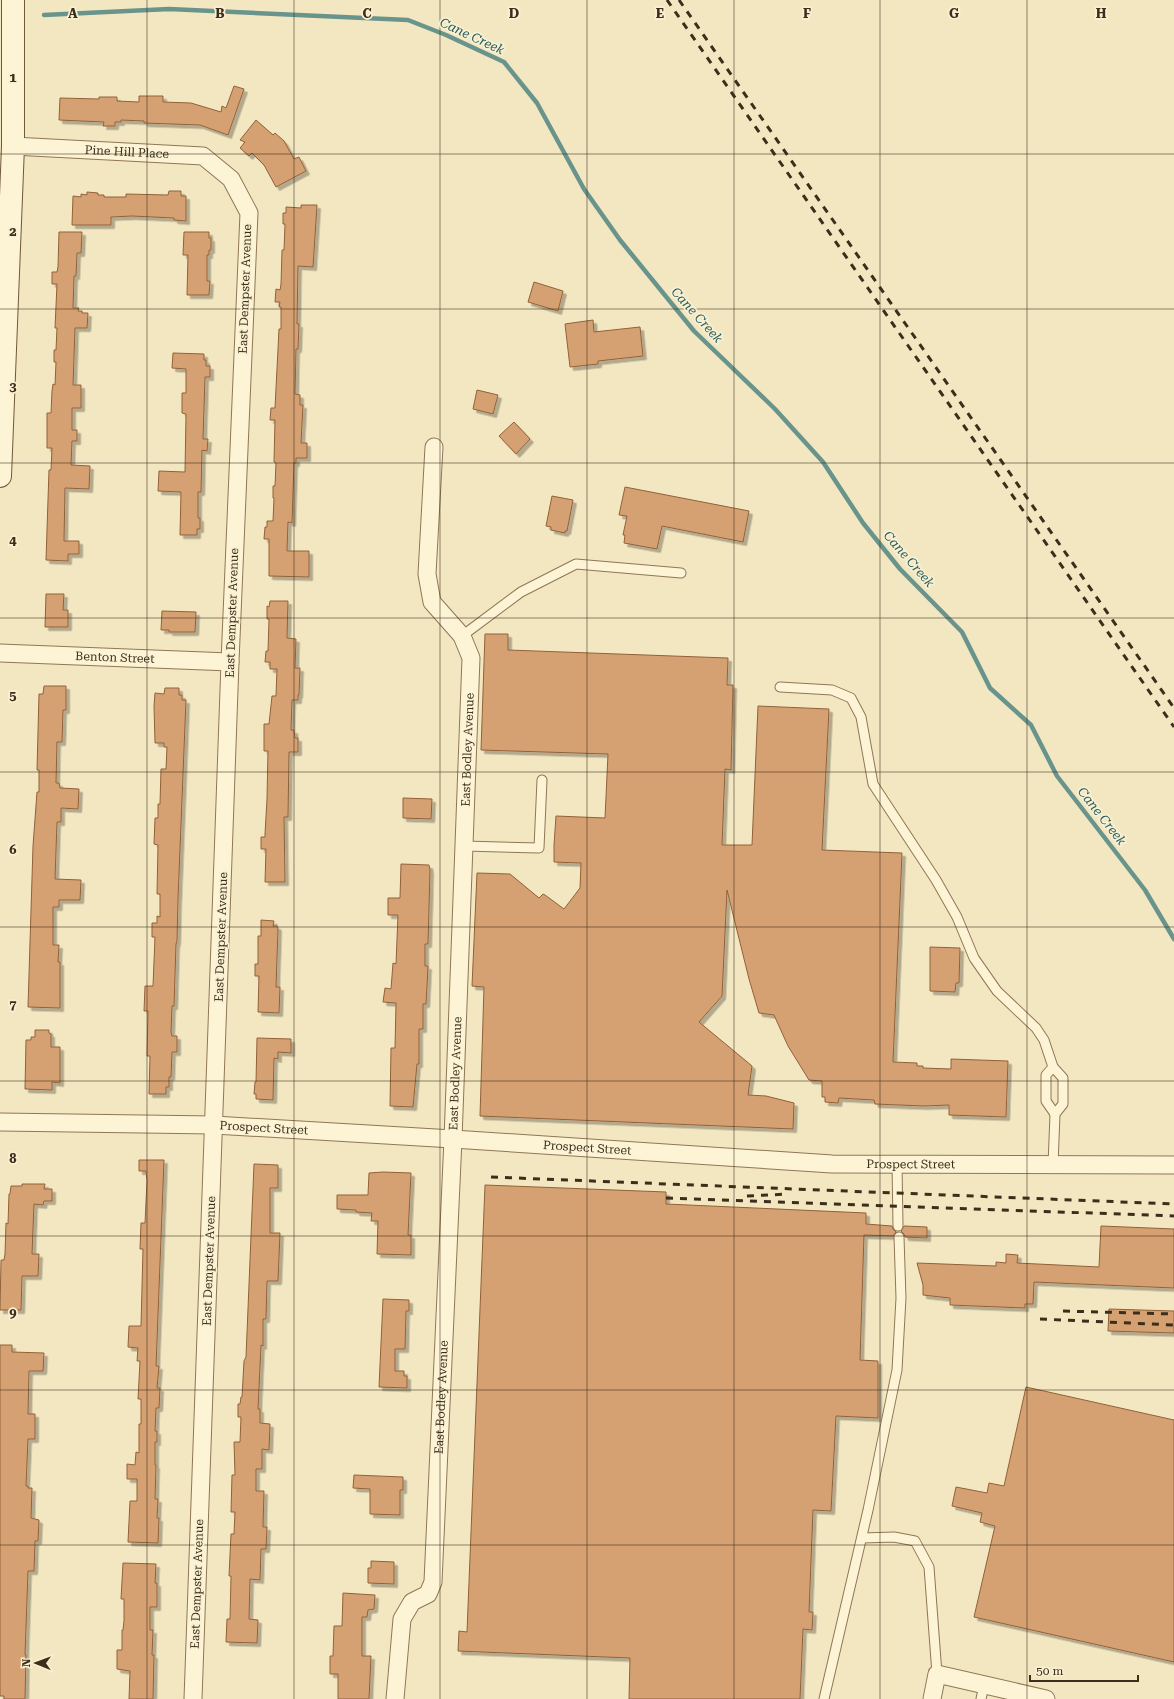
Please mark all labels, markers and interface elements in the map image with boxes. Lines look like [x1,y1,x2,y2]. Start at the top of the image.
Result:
text: A [68,6,78,21]
text: B [215,6,225,21]
text: C [362,6,372,21]
text: D [509,6,519,21]
text: E [656,6,664,21]
text: F [803,6,811,21]
text: G [949,6,959,21]
text: H [1096,6,1107,21]
water label: Cane Creek [437,15,507,58]
text: 1 [9,70,17,85]
street label: Pine Hill Place [84,143,170,161]
street label: East Dempster Avenue [236,223,254,354]
text: 2 [9,224,17,239]
water label: Cane Creek [668,284,726,347]
text: 3 [9,379,17,394]
water label: Cane Creek [881,528,938,591]
text: 4 [9,533,17,548]
street label: East Dempster Avenue [223,547,241,678]
street label: Benton Street [75,649,155,666]
text: 5 [9,688,17,703]
street label: East Bodley Avenue [458,692,477,807]
water label: Cane Creek [1075,784,1130,849]
text: 6 [9,842,17,857]
street label: East Dempster Avenue [212,871,230,1002]
text: 7 [9,997,17,1012]
street label: East Bodley Avenue [446,1016,465,1131]
street label: Prospect Street [219,1118,309,1138]
street label: Prospect Street [543,1138,633,1158]
text: 8 [9,1151,17,1166]
street label: Prospect Street [866,1157,956,1171]
street label: East Dempster Avenue [200,1195,218,1326]
text: 9 [9,1305,17,1320]
street label: East Bodley Avenue [432,1339,451,1454]
street label: East Dempster Avenue [188,1518,206,1649]
north arrow [16,1643,56,1683]
scale bar [1030,1657,1138,1683]
text: N [20,1658,33,1667]
text: 50 m [1036,1664,1063,1678]

